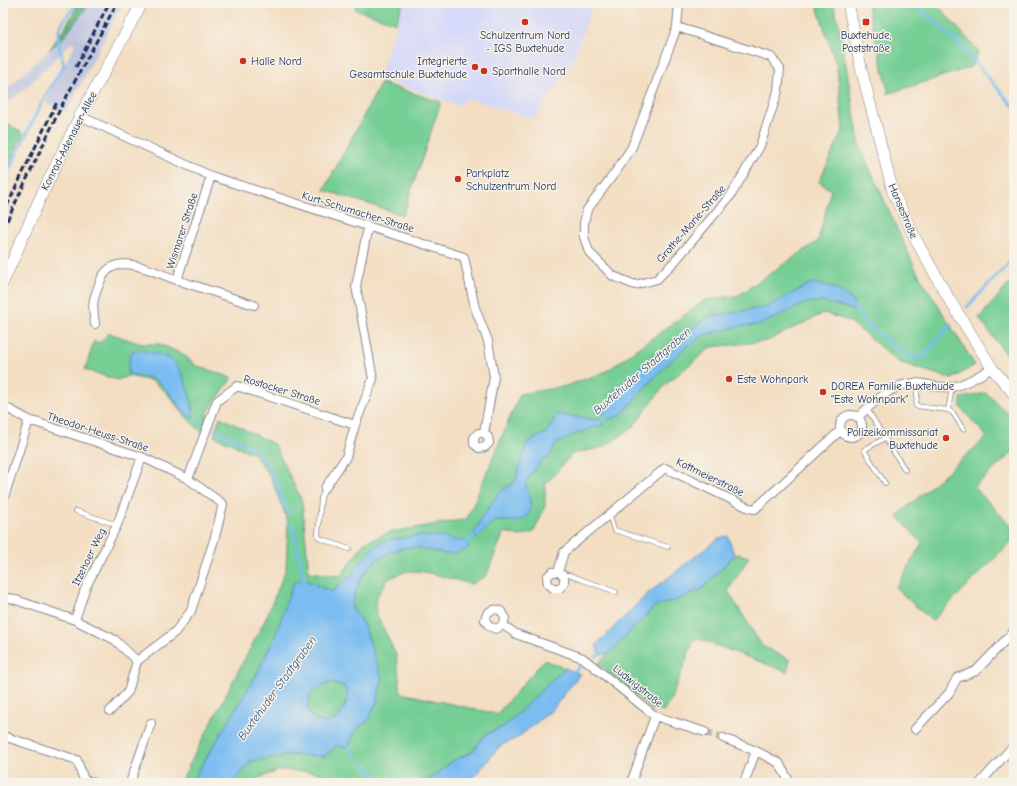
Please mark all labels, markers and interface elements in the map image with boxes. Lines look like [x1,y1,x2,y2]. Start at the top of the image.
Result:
marker: Schulzentrum Nord - IGS Buxtehude [520,17,530,27]
marker: Buxtehude, Poststraße [861,17,871,27]
place label: Schulzentrum Nord - IGS Buxtehude [480,29,570,55]
place label: Buxtehude, Poststraße [841,29,892,55]
place label: Halle Nord [251,55,302,68]
place label: Integrierte Gesamtschule Buxtehude [349,55,467,81]
marker: Halle Nord [238,56,248,66]
marker: Integrierte Gesamtschule Buxtehude [470,62,480,72]
place label: Sporthalle Nord [492,65,566,78]
marker: Sporthalle Nord [479,66,489,76]
street label: Konrad-Adenauer-Allee [38,89,100,193]
place label: Parkplatz Schulzentrum Nord [466,167,556,193]
marker: Parkplatz Schulzentrum Nord [453,174,463,184]
street label: Hansestraße [886,181,921,241]
street label: Grothe-Marie-Straße [654,182,729,266]
street label: Kurt-Schumacher-Straße [300,189,416,235]
street label: Wismarer Straße [164,191,201,271]
water label: Buxtehuder Stadtgraben [590,324,694,417]
street label: Rostocker Straße [242,372,322,408]
place label: Este Wohnpark [737,373,809,386]
marker: Este Wohnpark [724,374,734,384]
place label: DOREA Familie Buxtehude "Este Wohnpark" [831,380,955,406]
marker: DOREA Familie Buxtehude "Este Wohnpark" [818,387,828,397]
street label: Theodor-Heuss-Straße [46,409,151,455]
place label: Polizeikommissariat Buxtehude [847,426,939,452]
marker: Polizeikommissariat Buxtehude [941,433,951,443]
street label: Kottmeierstraße [674,455,747,499]
street label: Itzehoer Weg [69,526,109,588]
water label: Buxtehuder Stadtgraben [235,633,320,743]
street label: Ludwigstraße [610,662,666,710]

